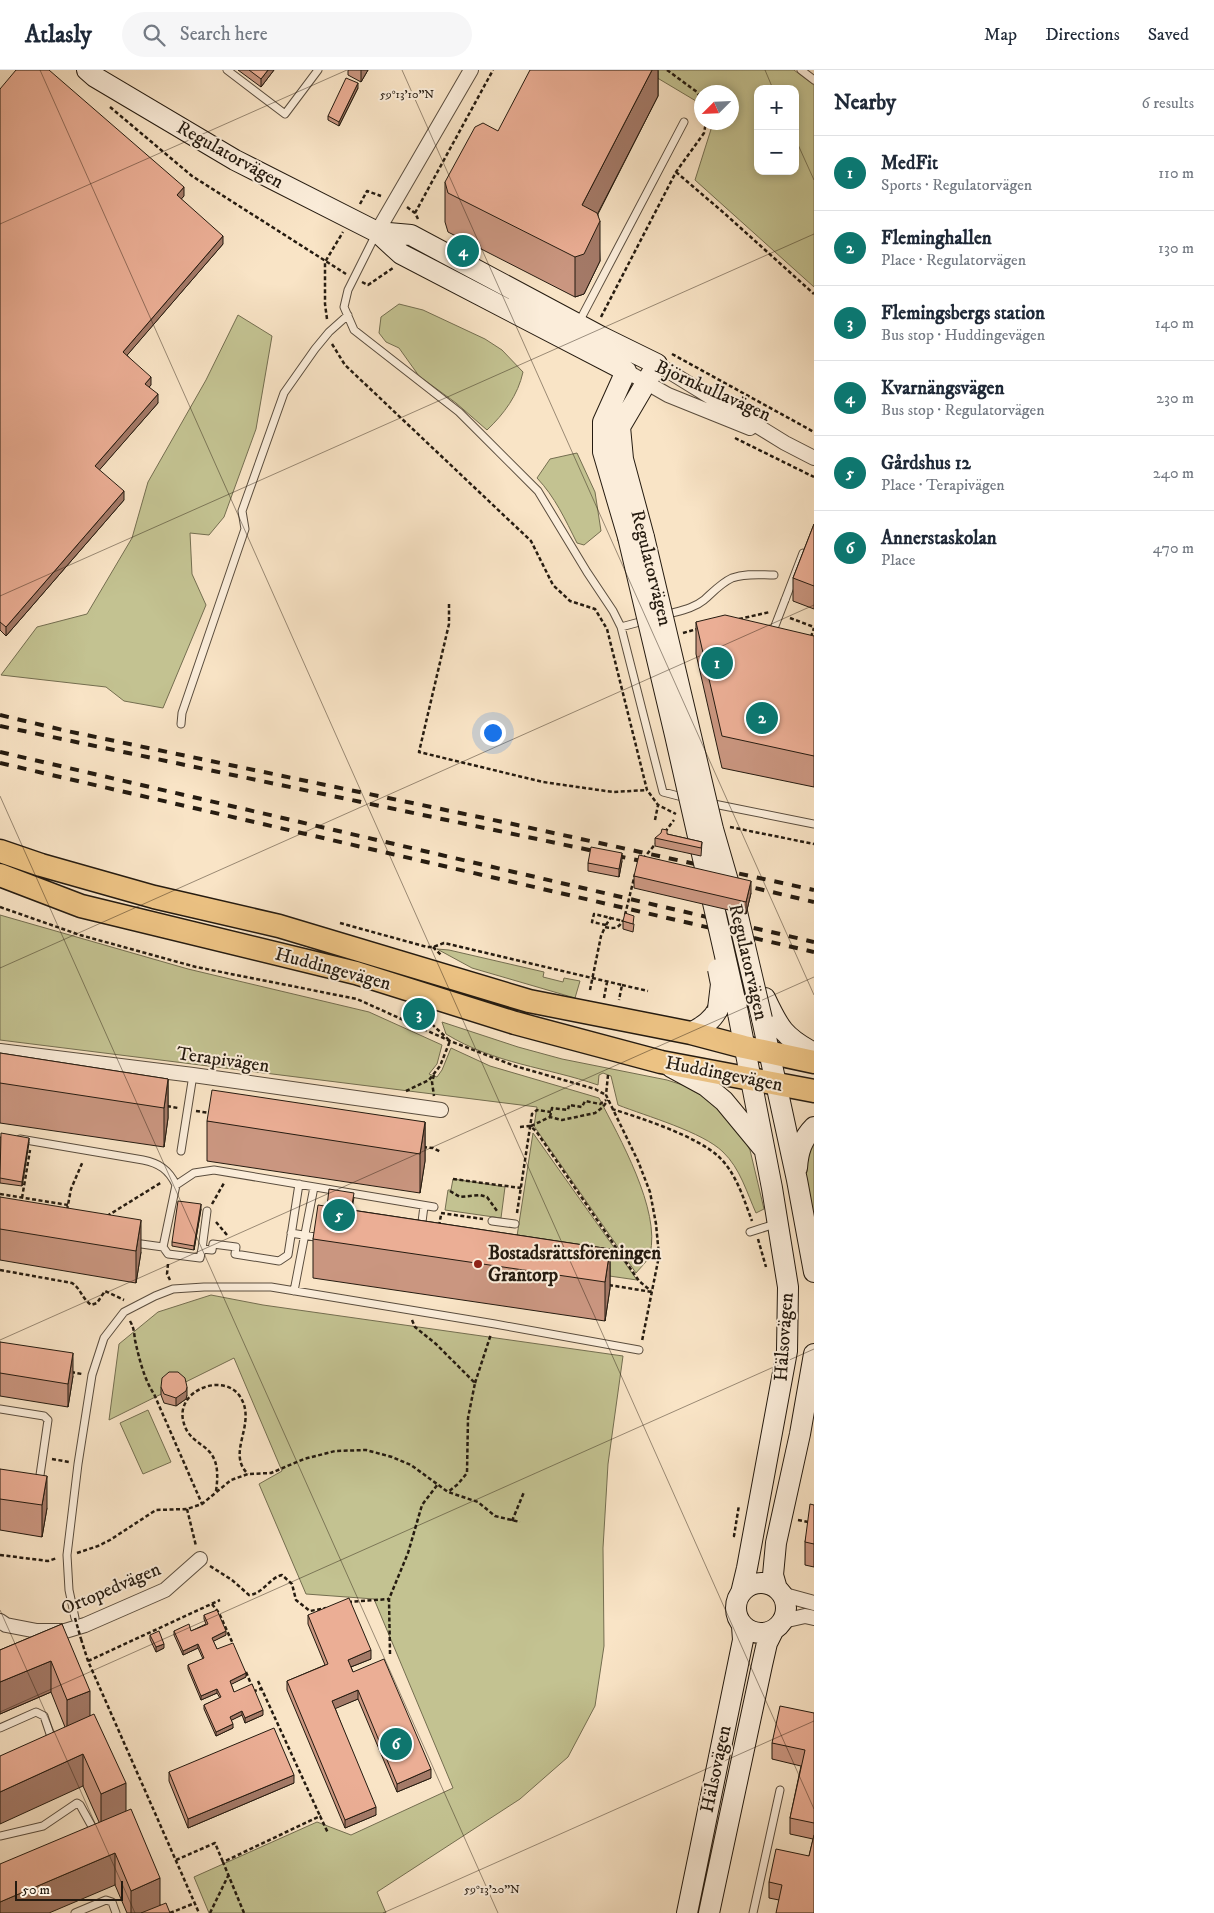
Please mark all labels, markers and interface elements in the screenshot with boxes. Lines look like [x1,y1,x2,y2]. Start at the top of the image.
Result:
search box [122,12,472,57]
text: Atlasly [25,20,92,50]
icon: search [140,21,168,49]
text: Search here [180,23,268,46]
text: Map [984,24,1017,46]
text: Directions [1045,24,1120,46]
text: Saved [1148,24,1189,46]
north arrow [694,85,739,130]
map controls [754,85,799,175]
button: + [754,85,799,130]
text: 59°13'10"N [380,87,434,102]
text: Nearby [834,90,896,116]
text: 6 results [1141,93,1194,113]
street label: Regulatorvägen [173,116,288,194]
button: − [754,130,799,175]
text: MedFit [881,152,938,175]
text: 1 [847,163,853,183]
text: 110 m [1158,163,1194,183]
text: Sports · Regulatorvägen [881,175,1032,195]
text: Fleminghallen [881,227,992,250]
pin: 4 [447,232,479,270]
text: 2 [846,238,854,258]
text: 130 m [1158,238,1194,258]
text: Place · Regulatorvägen [881,250,1026,270]
text: Flemingsbergs station [881,302,1045,325]
text: 3 [847,313,853,333]
text: 140 m [1155,313,1194,333]
text: Bus stop · Huddingevägen [881,325,1045,345]
street label: Björnkullavägen [652,355,774,427]
text: Kvarnängsvägen [881,377,1004,400]
text: 4 [845,388,855,408]
text: 230 m [1156,388,1194,408]
text: Bus stop · Regulatorvägen [881,400,1045,420]
text: Gårdshus 12 [881,452,971,475]
text: 5 [846,463,854,483]
text: 240 m [1153,463,1194,483]
text: Place · Terapivägen [881,475,1005,495]
street label: Regulatorvägen [625,508,677,628]
text: Annerstaskolan [881,527,997,550]
text: 6 [846,538,854,558]
text: 470 m [1153,538,1194,558]
text: Place [881,550,915,570]
pin: 1 [701,644,733,682]
pin: 2 [746,699,778,737]
your location [480,720,506,746]
street label: Regulatorvägen [723,902,773,1022]
street label: Huddingevägen [272,942,394,996]
pin: 3 [403,995,435,1033]
street label: Terapivägen [175,1042,271,1078]
street label: Huddingevägen [663,1051,785,1097]
pin: 5 [323,1196,355,1234]
place label: Bostadsrättsföreningen Grantorp [488,1242,662,1287]
marker: Bostadsrättsföreningen Grantorp [472,1258,484,1270]
street label: Hälsovägen [769,1292,799,1382]
street label: Ortopedvägen [58,1558,164,1620]
street label: Hälsovägen [696,1723,736,1815]
pin: 6 [380,1725,412,1763]
scale bar [15,1878,122,1901]
text: 50 m [22,1881,50,1899]
text: 59°13'20"N [464,1882,520,1897]

